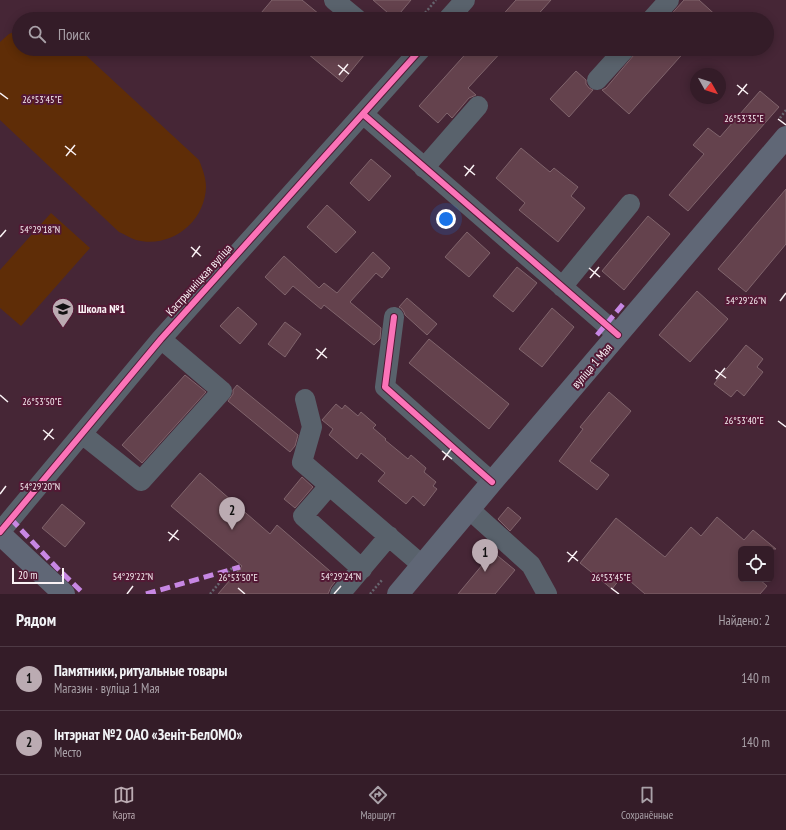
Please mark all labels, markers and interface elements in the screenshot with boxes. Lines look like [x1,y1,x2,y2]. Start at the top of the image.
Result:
search box [12,12,774,56]
icon: search [26,23,48,45]
text: Поиск [58,25,90,44]
north arrow [690,68,726,104]
text: 26°53'45"E [22,93,62,106]
text: 26°53'35"E [724,112,764,125]
your location [436,209,456,229]
text: 54°29'18"N [20,223,60,236]
street label: Кастрычніцкая вуліца [162,240,235,319]
text: 54°29'26"N [726,294,766,307]
school or university icon: Школа №1 [50,296,76,329]
place label: Школа №1 [78,301,125,316]
street label: вуліца 1 Мая [568,340,615,391]
text: 26°53'50"E [22,395,62,408]
text: 26°53'40"E [724,414,764,427]
text: 54°29'20"N [20,480,60,493]
pin: 2 [219,497,245,530]
pin: 1 [472,539,498,572]
map controls [738,546,774,582]
button: locate [738,546,774,582]
scale bar [12,566,64,585]
text: 20 m [18,568,37,582]
text: 54°29'22"N [113,570,153,583]
text: 54°29'24"N [321,570,361,583]
text: 26°53'50"E [218,571,258,584]
text: 26°53'45"E [591,571,631,584]
text: Рядом [16,609,56,631]
text: Найдено: 2 [719,612,770,629]
text: Памятники, ритуальные товары [54,661,227,680]
text: 1 [26,670,32,687]
text: 140 m [741,670,770,687]
text: Магазин · вуліца 1 Мая [54,680,160,697]
text: Інтэрнат №2 ОАО «Зеніт-БелОМО» [54,725,243,744]
text: 2 [26,734,32,751]
text: 140 m [741,734,770,751]
text: Место [54,744,82,761]
tab: Карта [113,784,135,822]
tab: Маршрут [360,784,396,822]
tab: Сохранённые [621,784,673,822]

